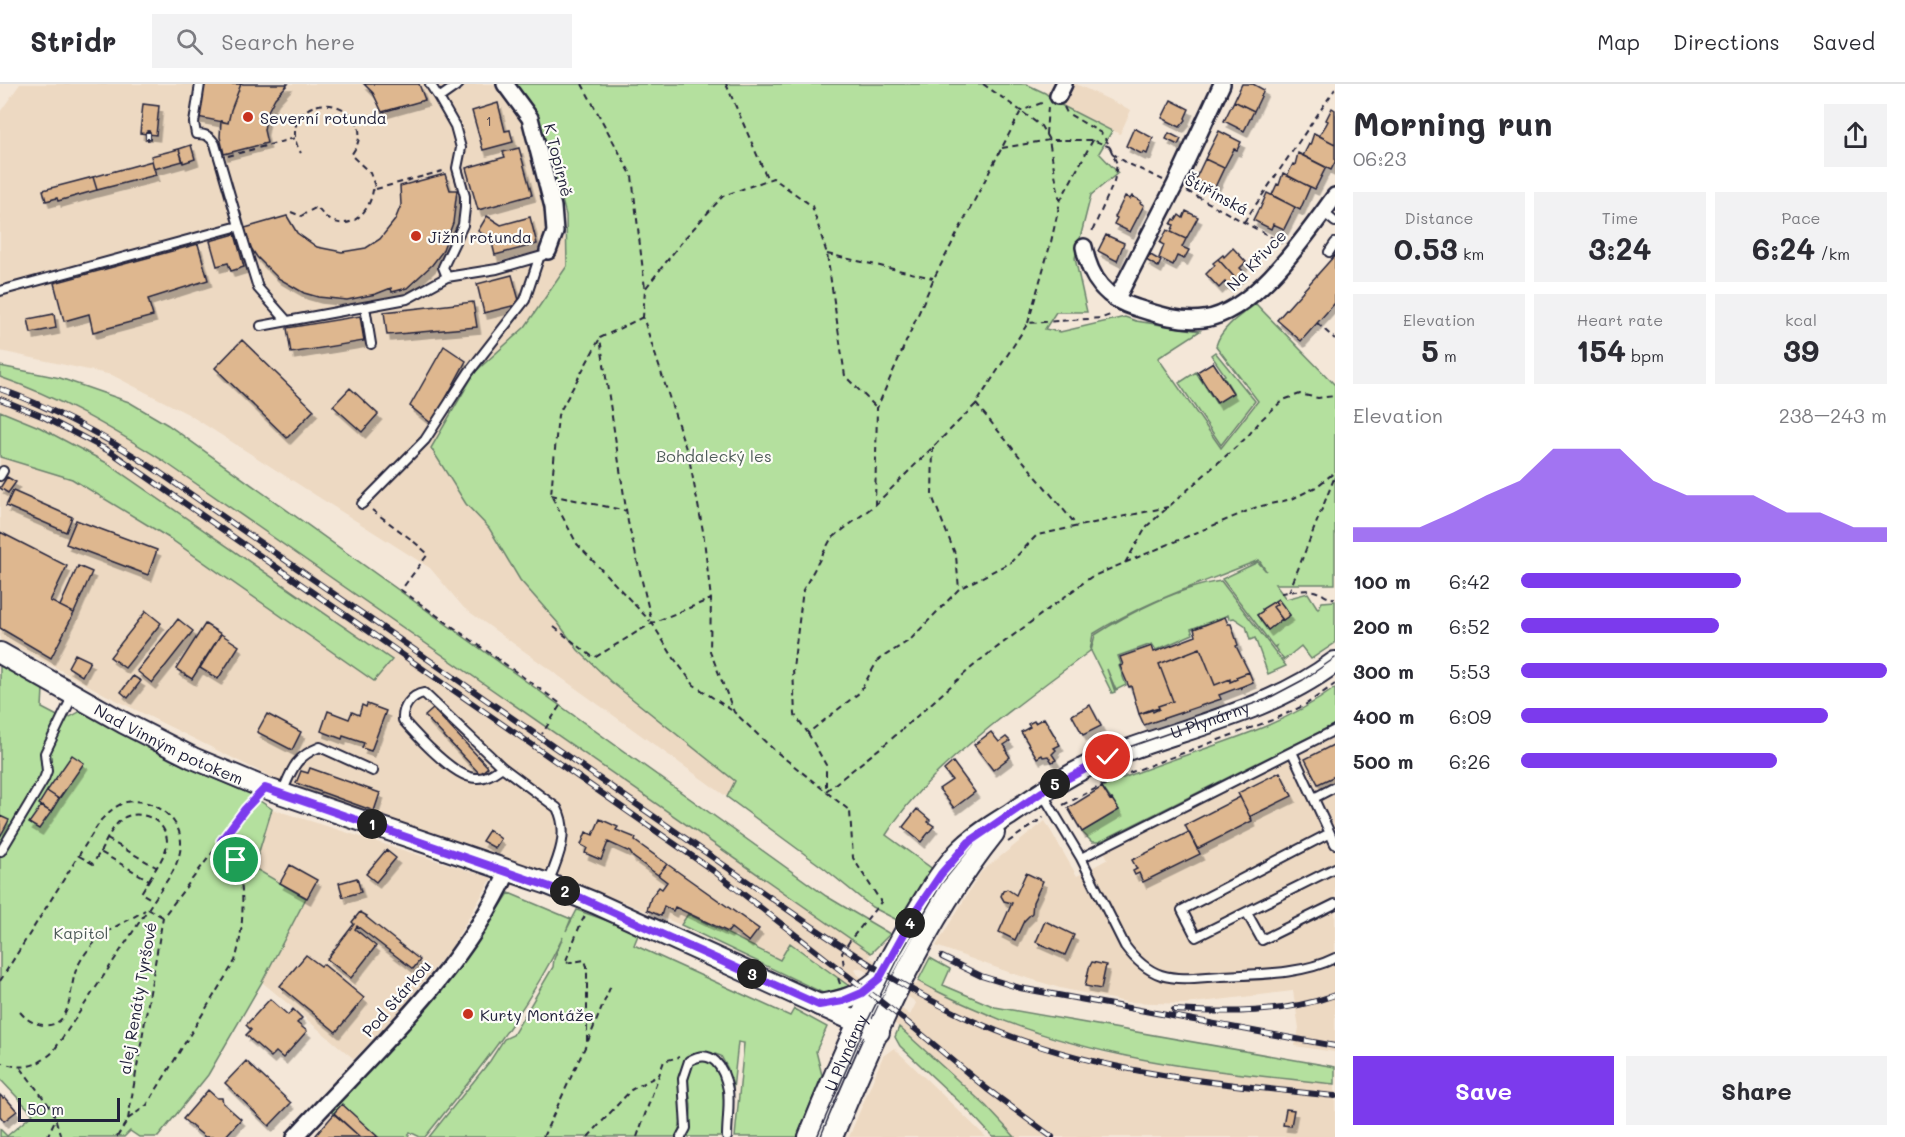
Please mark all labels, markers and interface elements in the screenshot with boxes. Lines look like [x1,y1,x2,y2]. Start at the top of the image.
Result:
search box [152,14,572,68]
text: Stridr [30,23,116,59]
icon: search [173,25,206,58]
text: Search here [221,27,355,56]
text: Map [1597,28,1640,55]
text: Directions [1673,28,1780,55]
text: Saved [1813,28,1875,55]
text: Morning run [1353,101,1553,144]
button: share [1824,104,1887,167]
place label: Severní rotunda [260,107,387,128]
marker: Severní rotunda [241,110,255,124]
house number: 1 [486,111,492,130]
street label: K Topírně [540,121,578,199]
text: 06:23 [1353,145,1406,171]
street label: Štiřínská [1182,169,1252,220]
text: Distance [1405,207,1473,228]
text: Time [1602,207,1638,228]
text: Pace [1781,207,1821,228]
street label: Na Křivce [1222,225,1290,295]
place label: Jižní rotunda [428,226,532,247]
text: 0.53 [1394,228,1458,268]
text: 3:24 [1588,228,1652,268]
text: 6:24 [1752,228,1815,268]
marker: Jižní rotunda [409,229,423,243]
text: km [1458,243,1484,264]
text: /km [1815,243,1850,264]
text: Elevation [1403,309,1475,330]
text: Heart rate [1577,309,1663,330]
text: kcal [1785,309,1817,330]
text: 5 [1421,330,1439,370]
text: 154 [1576,330,1626,370]
text: 39 [1783,330,1819,370]
text: m [1439,345,1457,366]
text: bpm [1626,345,1664,366]
text: Elevation [1353,402,1443,428]
text: 238–243 m [1779,402,1887,428]
park label: Bohdalecký les [656,445,772,466]
text: 100 m [1353,568,1411,594]
text: 6:42 [1449,568,1490,594]
text: 200 m [1353,613,1413,639]
text: 6:52 [1449,613,1490,639]
text: 300 m [1353,658,1414,684]
text: 5:53 [1449,658,1490,684]
street label: U Plynárny [1167,696,1252,742]
street label: Nad Vinným potokem [91,698,247,788]
text: 400 m [1353,703,1414,729]
text: 6:09 [1449,703,1491,729]
pin [1082,731,1133,782]
icon: check [1091,740,1124,773]
text: 500 m [1353,748,1413,774]
text: 6:26 [1449,748,1491,774]
pin: 5 [1040,769,1070,799]
text: 5 [1050,773,1060,794]
pin: 1 [357,809,387,839]
text: 1 [368,813,376,834]
pin [210,834,261,885]
icon: arrive [219,843,252,876]
pin: 2 [550,876,580,906]
text: 2 [561,880,569,901]
pin: 4 [895,908,925,938]
text: 4 [905,912,915,933]
street label: alej Renáty Tyršové [113,920,161,1076]
park label: Kapitol [54,922,109,943]
street label: Pod Stárkou [357,955,435,1041]
pin: 3 [737,959,767,989]
text: 3 [747,963,757,984]
place label: Kurty Montáže [480,1004,594,1025]
marker: Kurty Montáže [461,1007,475,1021]
street label: U Plynárny [819,1010,871,1094]
button: Save [1353,1056,1614,1125]
button: Share [1626,1056,1887,1125]
scale bar [18,1095,120,1122]
text: 50 m [27,1098,64,1119]

